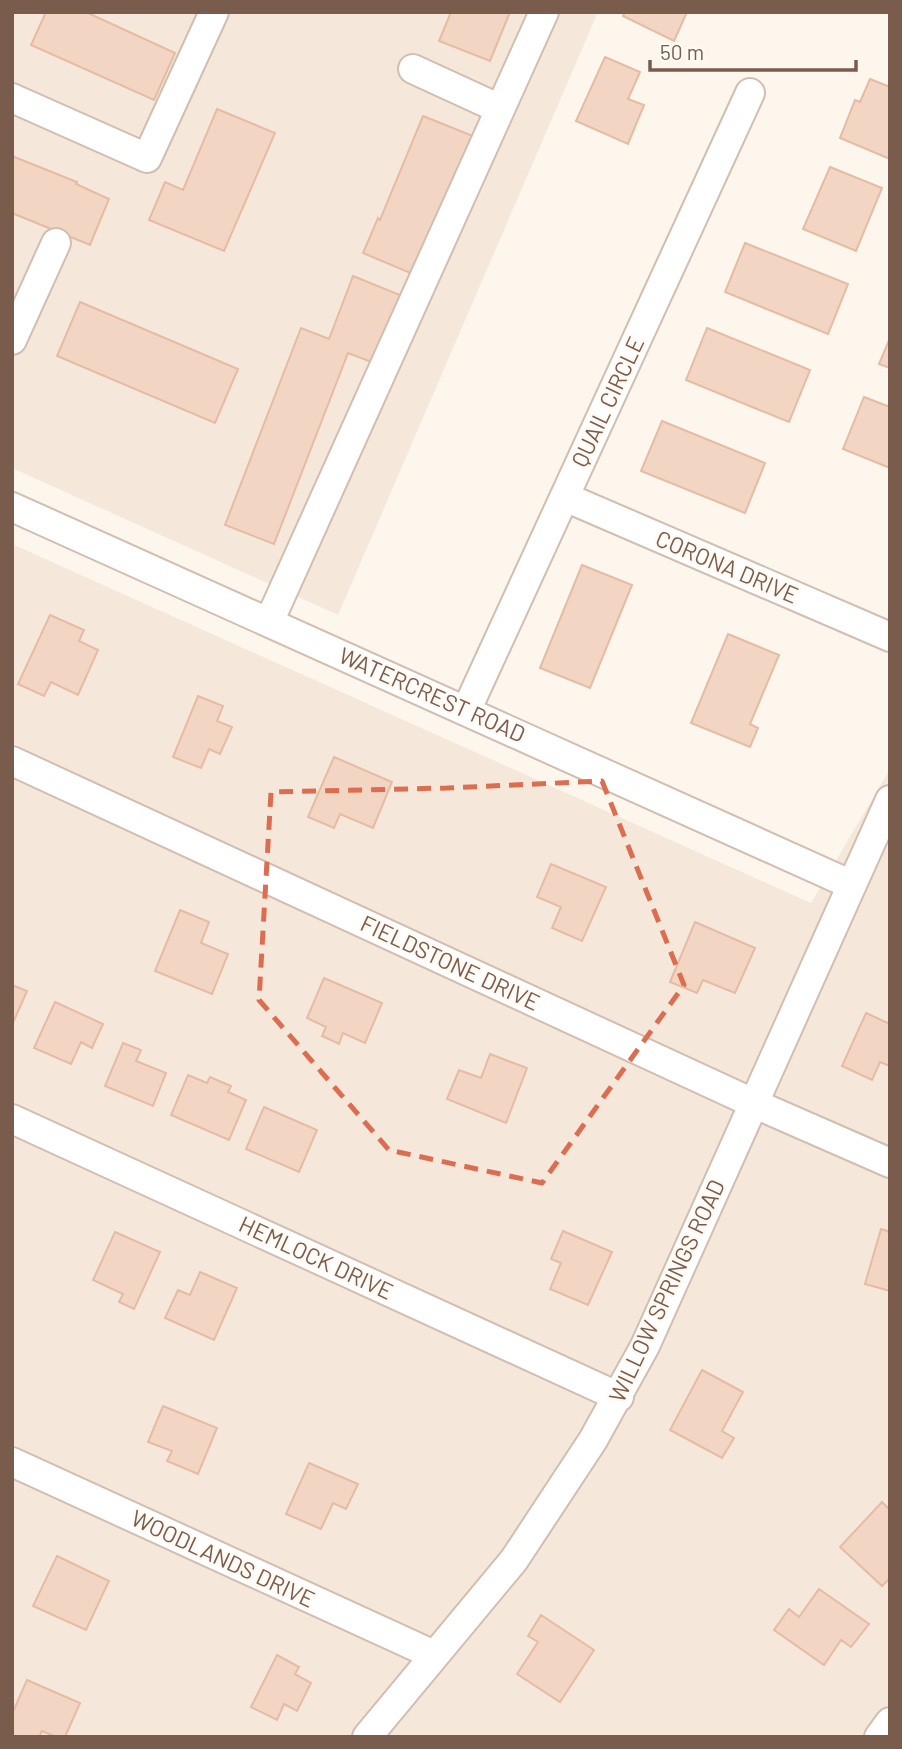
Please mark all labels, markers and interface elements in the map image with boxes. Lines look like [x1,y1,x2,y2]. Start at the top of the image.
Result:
scale bar [650,28,856,72]
text: 50 m [660,39,704,64]
street label: QUAIL CIRCLE [565,332,649,471]
street label: CORONA DRIVE [652,523,803,609]
street label: WATERCREST ROAD [335,640,530,748]
street label: FIELDSTONE DRIVE [356,908,545,1016]
street label: WILLOW SPRINGS ROAD [602,1175,730,1406]
street label: HEMLOCK DRIVE [235,1209,398,1305]
street label: WOODLANDS DRIVE [127,1503,320,1613]

